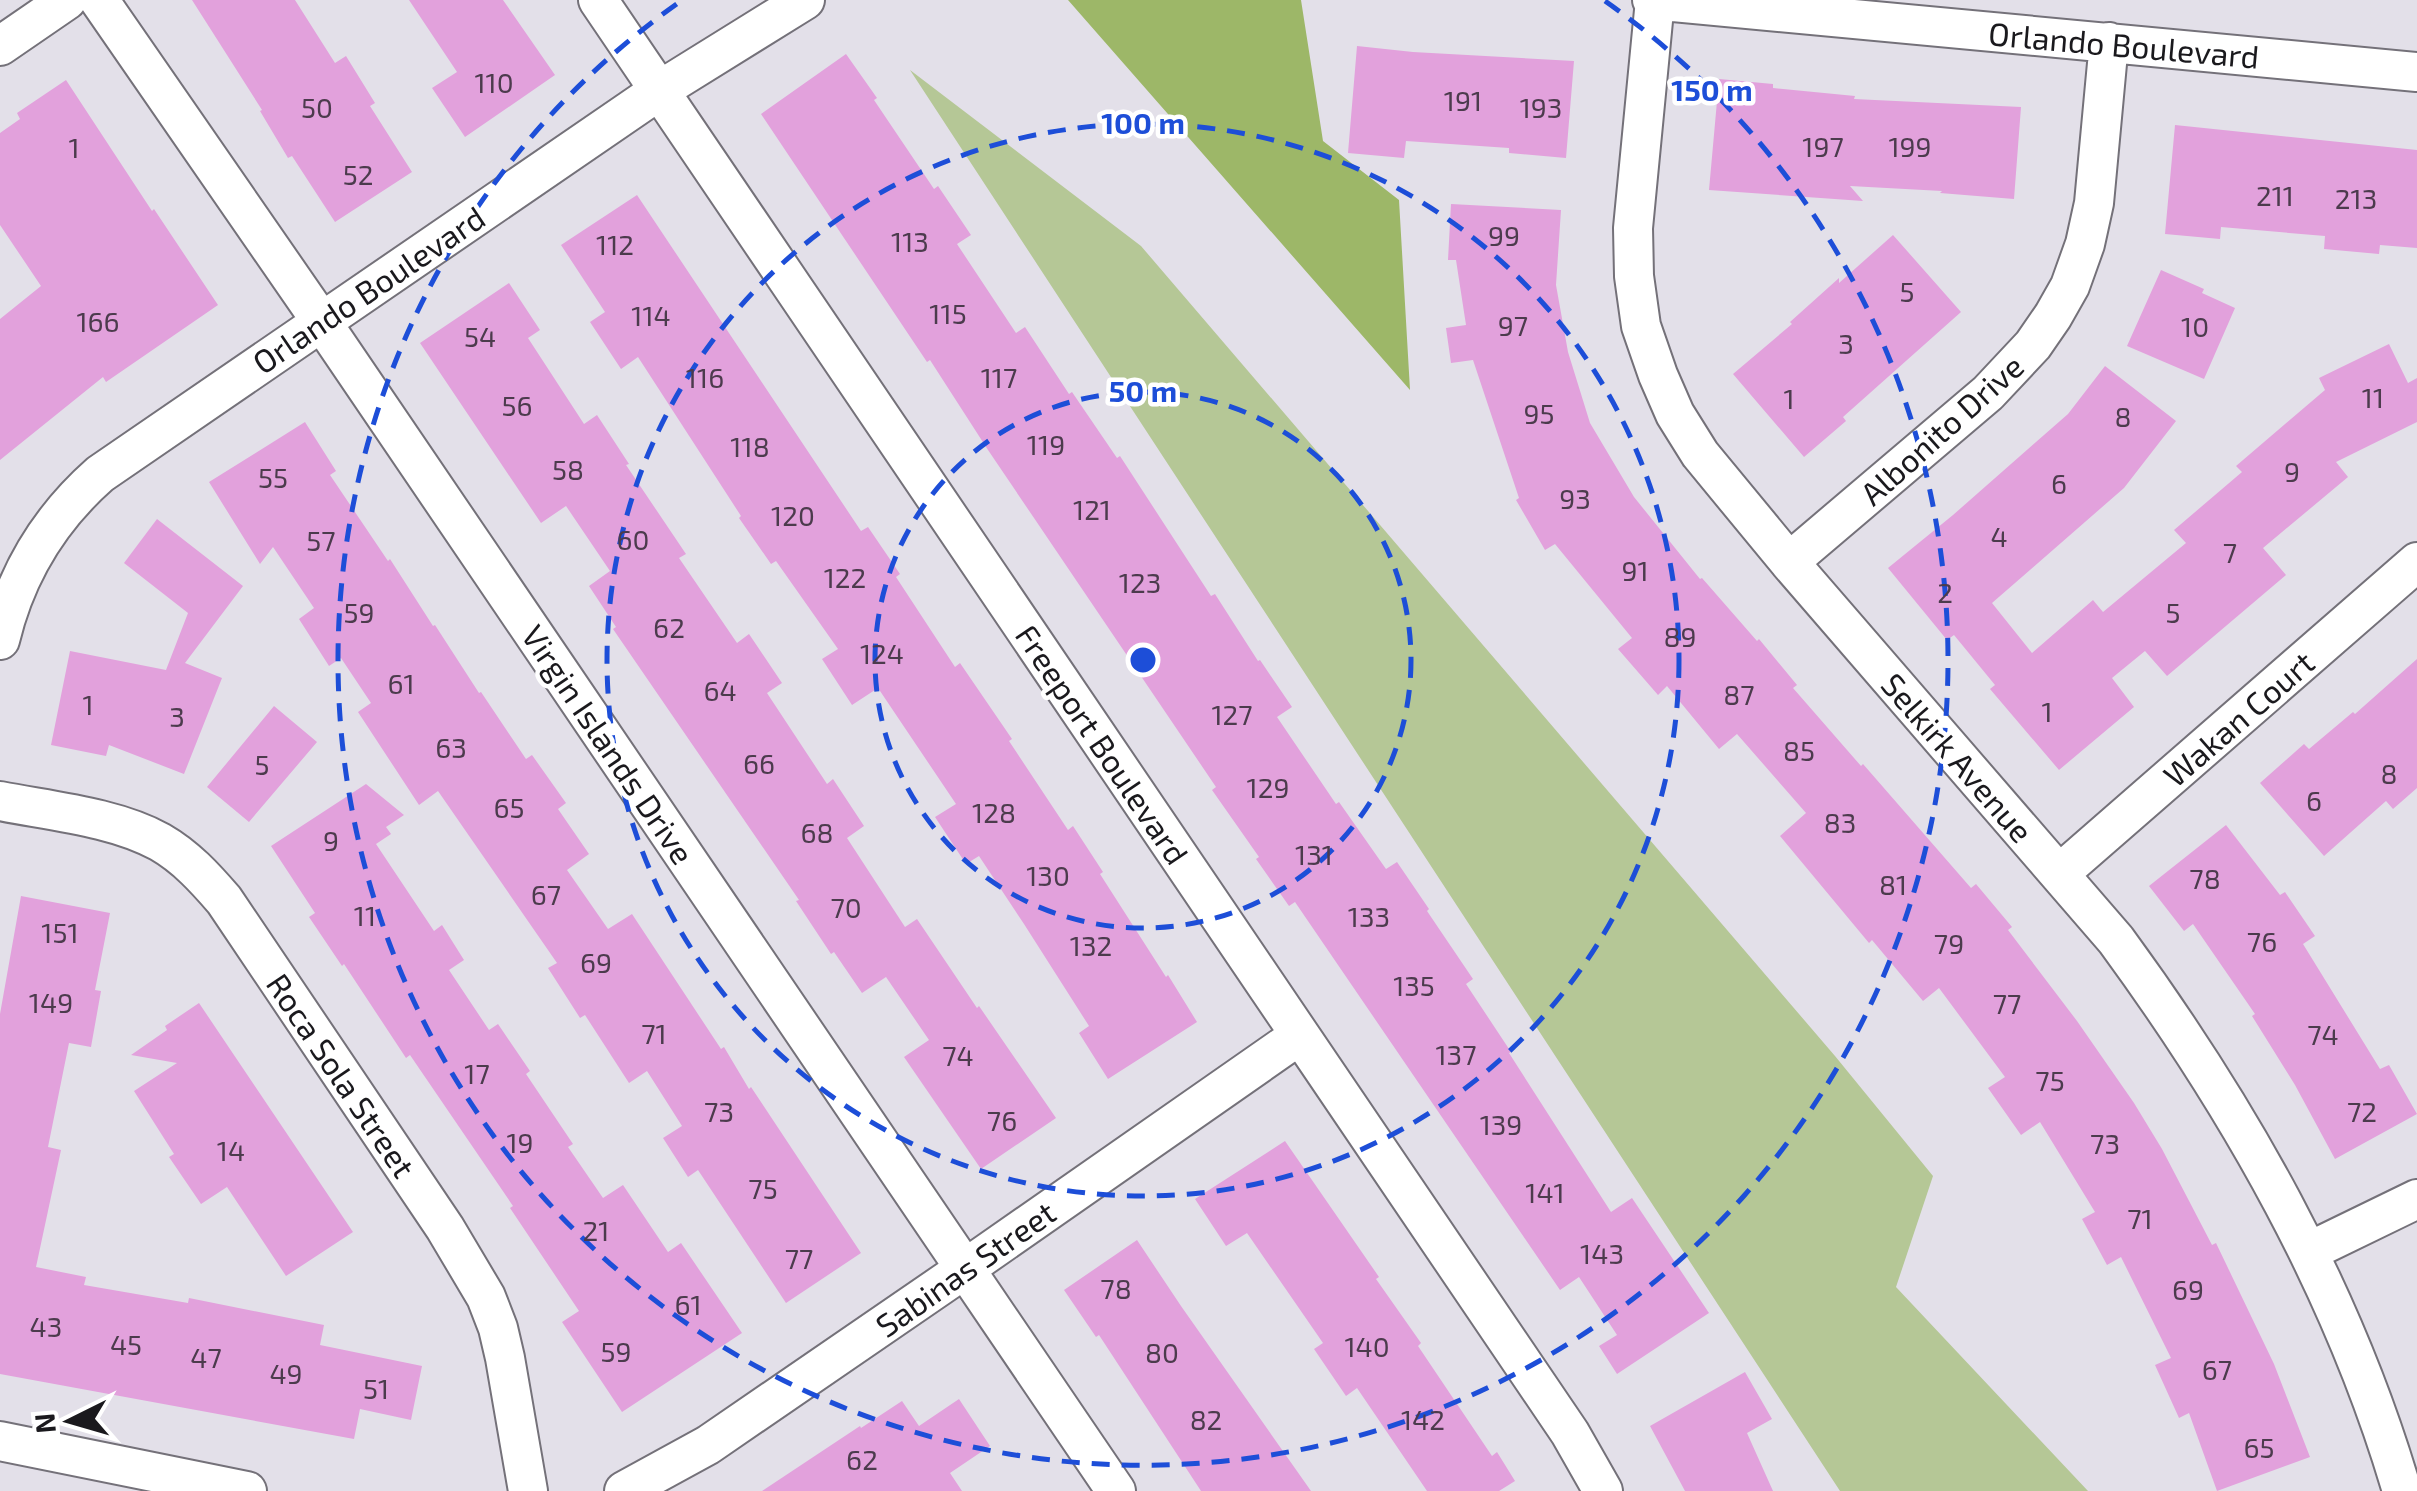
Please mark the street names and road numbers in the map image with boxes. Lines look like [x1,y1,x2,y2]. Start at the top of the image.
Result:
street label: Orlando Boulevard [1987,13,2261,75]
street label: Orlando Boulevard [245,197,491,381]
street label: Albonito Drive [1852,346,2030,512]
street label: Virgin Islands Drive [515,617,703,871]
street label: Freeport Boulevard [1009,617,1197,871]
street label: Wakan Court [2155,642,2321,794]
street label: Selkirk Avenue [1874,665,2042,849]
street label: Roca Sola Street [260,966,424,1184]
street label: Sabinas Street [868,1192,1062,1344]

